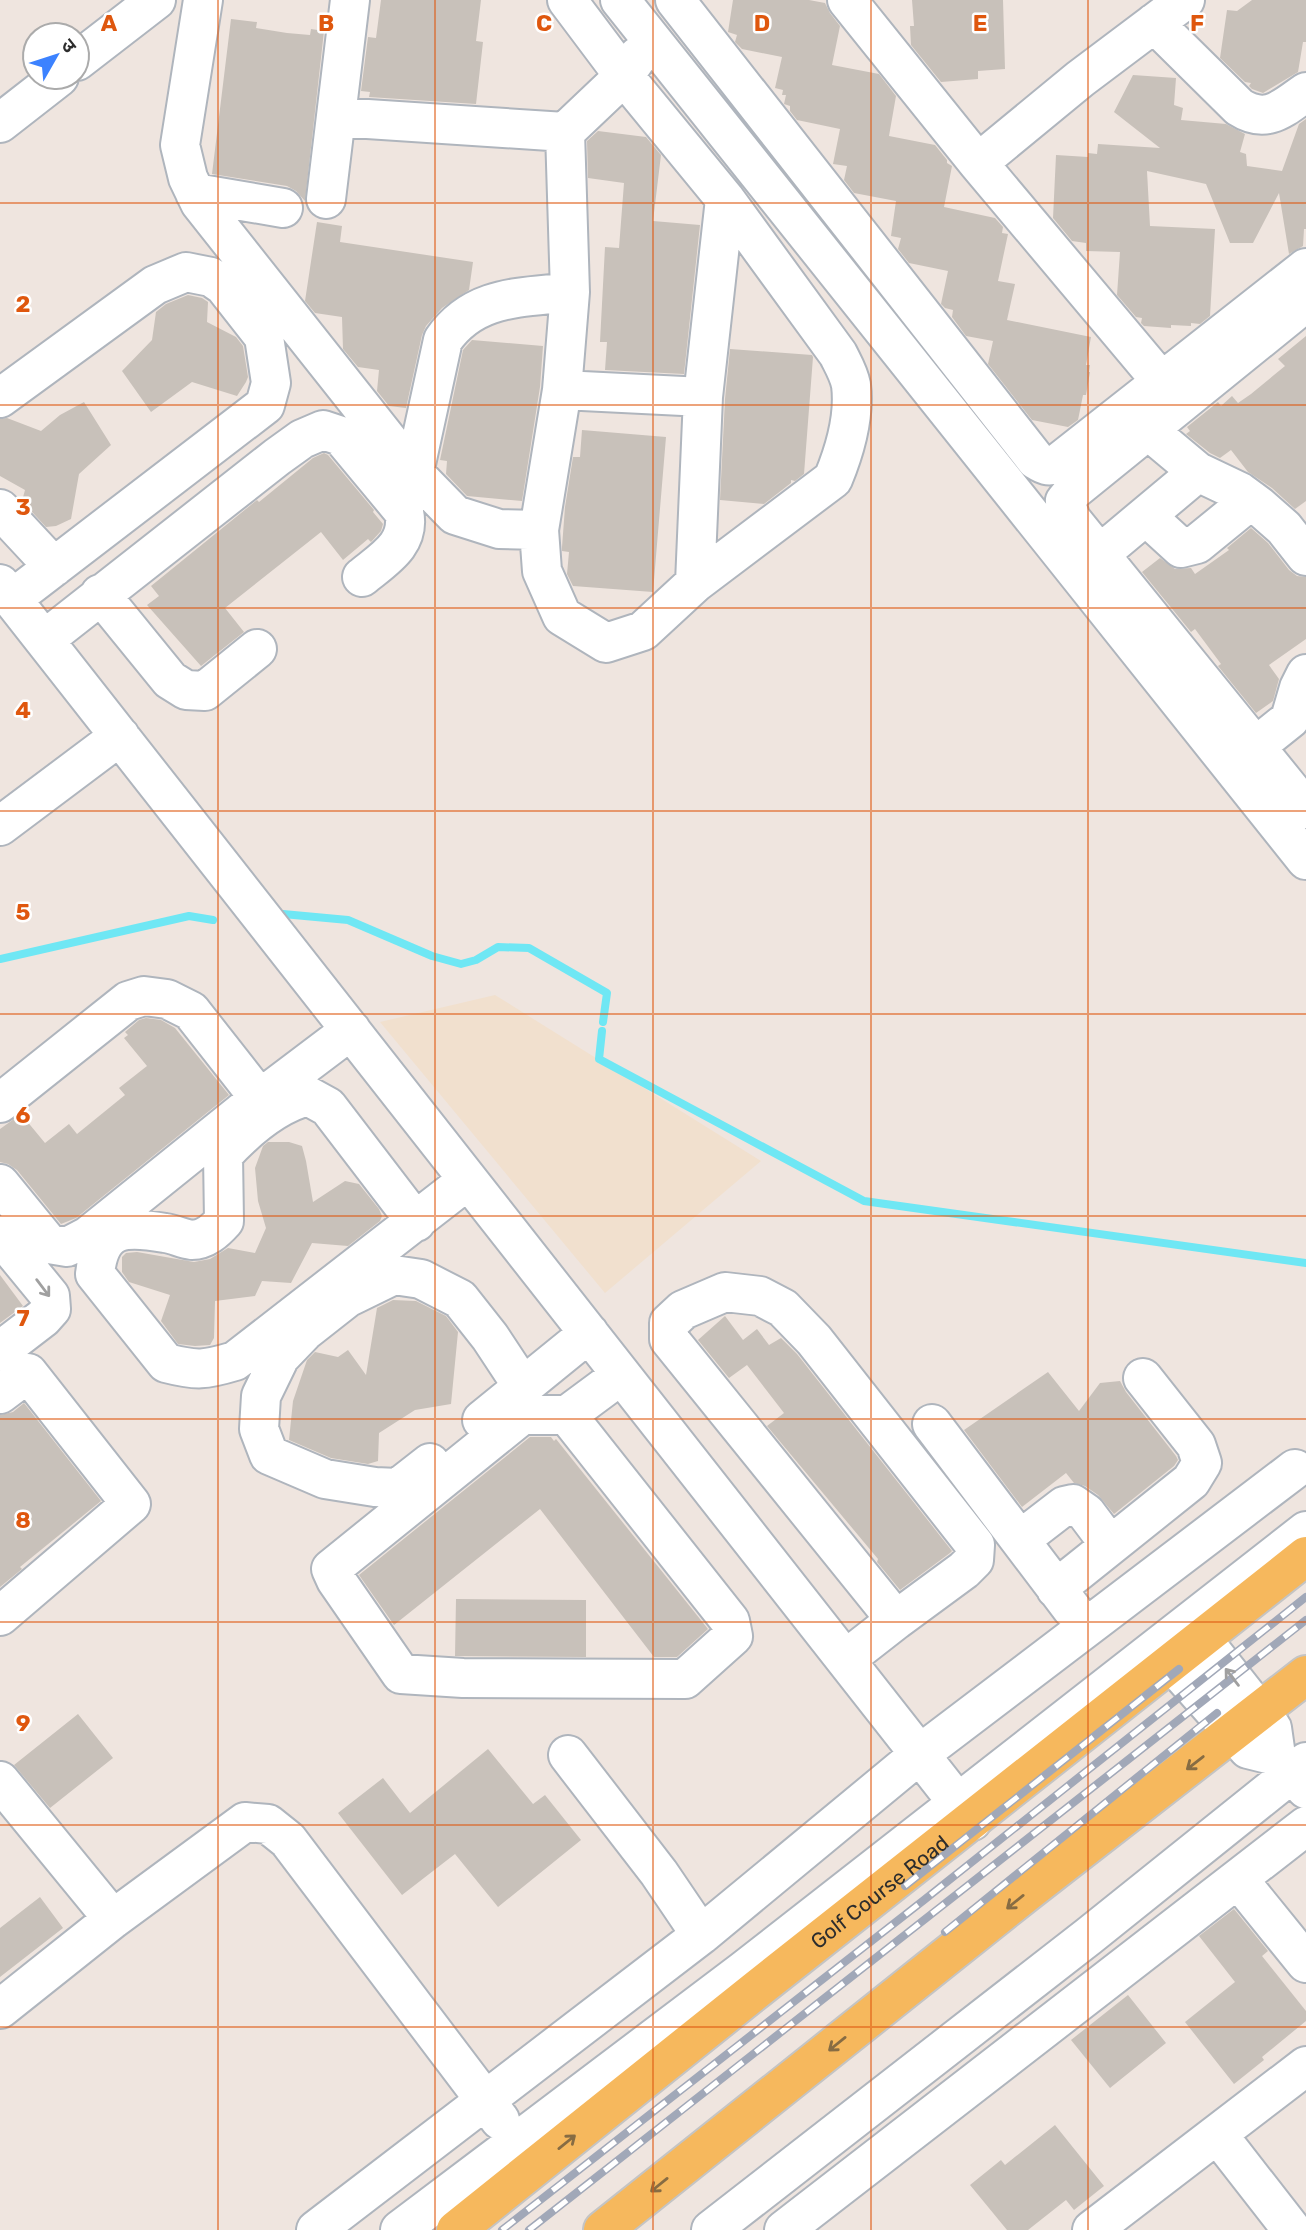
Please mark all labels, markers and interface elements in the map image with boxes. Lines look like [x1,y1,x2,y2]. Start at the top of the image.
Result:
text: A [101,9,118,37]
text: B [318,9,334,37]
text: C [536,9,552,37]
text: D [754,9,770,37]
text: E [973,9,987,37]
text: F [1190,9,1204,37]
north arrow [21,21,91,91]
text: उ [56,34,82,58]
text: 2 [16,290,30,318]
text: 3 [15,493,31,521]
text: 4 [15,696,31,724]
text: 5 [16,898,31,926]
text: 6 [16,1101,31,1129]
one-way arrow [35,1279,50,1298]
text: 7 [16,1304,30,1332]
text: 8 [15,1506,31,1534]
one-way arrow [1225,1668,1240,1686]
text: 9 [16,1709,30,1737]
one-way arrow [1186,1755,1204,1770]
street label: Golf Course Road [806,1830,953,1954]
one-way arrow [1006,1894,1024,1909]
one-way arrow [828,2036,846,2051]
one-way arrow [558,2135,576,2150]
one-way arrow [650,2178,668,2193]

